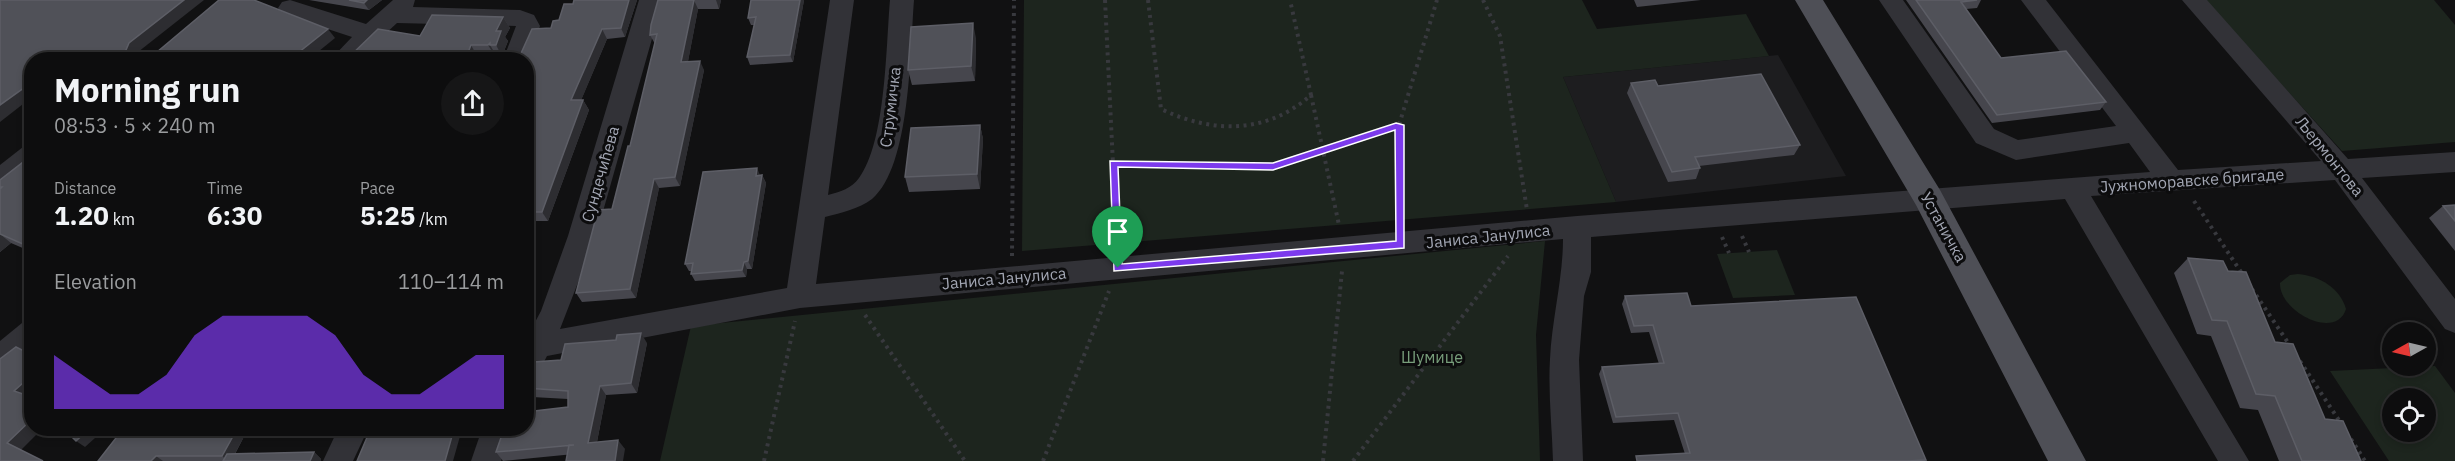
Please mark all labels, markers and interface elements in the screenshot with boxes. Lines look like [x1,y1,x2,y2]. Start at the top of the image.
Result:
street label: Струмичка [875,65,905,148]
text: Morning run [54,68,240,111]
button: share [441,72,504,135]
text: 08:53 · 5 × 240 m [54,112,215,139]
street label: Љермонтова [2292,112,2369,201]
street label: Сундечићева [577,123,623,224]
street label: Јужноморавске бригаде [2099,164,2285,196]
text: Distance [54,178,116,198]
text: Time [207,178,243,198]
text: Pace [360,178,395,198]
street label: Устаничка [1917,189,1972,266]
text: 1.20 [54,198,109,232]
text: 6:30 [207,198,262,232]
text: 5:25 [360,198,415,232]
pin [1092,206,1143,268]
text: km [109,209,135,229]
text: /km [415,209,448,229]
icon: arrive [1101,215,1134,248]
street label: Јаниса Јанулиса [1425,219,1552,252]
street label: Јаниса Јанулиса [941,263,1067,293]
text: Elevation [54,268,137,295]
text: 110–114 m [398,268,504,295]
north arrow [2382,322,2436,376]
map controls [2382,322,2436,442]
park label: Шумице [1401,347,1463,367]
button: locate [2382,388,2436,442]

